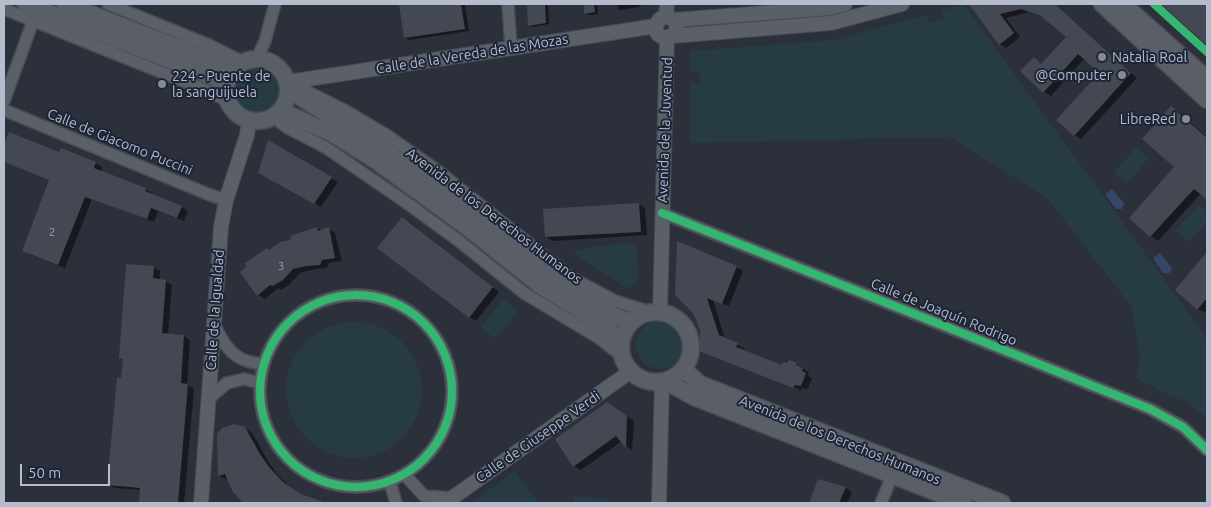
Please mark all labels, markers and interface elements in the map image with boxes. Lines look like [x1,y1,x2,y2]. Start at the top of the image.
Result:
street label: Calle de la Vereda de las Mozas [375,31,569,77]
place label: Natalia Roal [1112,49,1187,65]
marker: Natalia Roal [1096,51,1108,63]
street label: Avenida de la Juventud [654,57,676,203]
place label: @Computer [1035,67,1112,83]
place label: 224 - Puente de la sanguijuela [172,68,271,100]
marker: @Computer [1116,69,1128,81]
marker: 224 - Puente de la sanguijuela [156,78,168,90]
street label: Calle de Giacomo Puccini [45,105,195,179]
place label: LibreRed [1120,111,1176,127]
marker: LibreRed [1180,113,1192,125]
street label: Avenida de los Derechos Humanos [403,144,585,288]
house number: 2 [49,225,55,239]
street label: Calle de la Igualdad [202,249,228,371]
house number: 3 [278,259,284,273]
street label: Calle de Joaquín Rodrigo [868,275,1020,349]
street label: Calle de Giuseppe Verdi [473,388,603,486]
street label: Avenida de los Derechos Humanos [737,392,943,488]
scale bar [22,454,112,486]
text: 50 m [28,464,61,481]

